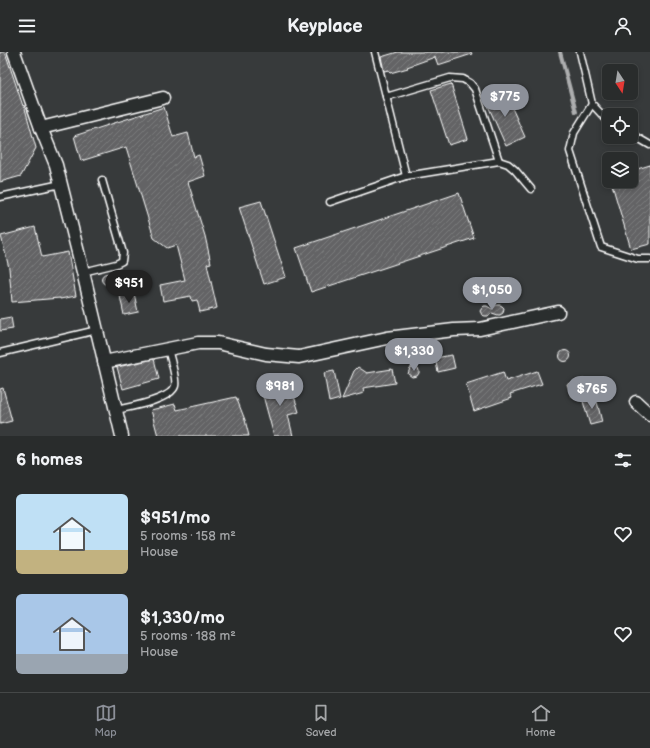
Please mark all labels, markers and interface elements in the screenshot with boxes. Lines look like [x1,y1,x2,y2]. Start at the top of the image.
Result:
icon: menu [16,15,38,37]
icon: person [612,15,634,37]
text: Keyplace [287,16,363,37]
north arrow [602,64,638,100]
map controls [602,64,638,188]
pin: $775 [481,84,529,118]
text: $775 [490,89,520,105]
button: locate [602,108,638,144]
button: layers [602,152,638,188]
pin: $951 [105,270,153,304]
text: $951 [114,275,144,291]
pin: $1,050 [459,277,525,311]
text: $1,050 [472,282,512,298]
pin: $1,330 [381,338,447,372]
text: $1,330 [394,343,434,359]
pin: $981 [256,373,304,407]
pin: $765 [568,376,616,410]
text: $981 [265,378,295,394]
text: $765 [576,381,608,397]
icon: filters [612,449,634,471]
text: 6 homes [16,450,83,470]
text: $951/mo [140,508,210,528]
icon: home [48,510,96,558]
icon: heart [612,523,634,545]
text: 5 rooms · 158 m² [140,528,236,544]
text: House [140,544,178,560]
text: $1,330/mo [140,608,225,628]
icon: home [48,610,96,658]
icon: heart [612,623,634,645]
text: 5 rooms · 188 m² [140,628,236,644]
text: House [140,644,178,660]
tab: Map [95,702,117,739]
tab: Saved [306,702,337,739]
tab: Home [526,702,555,739]

